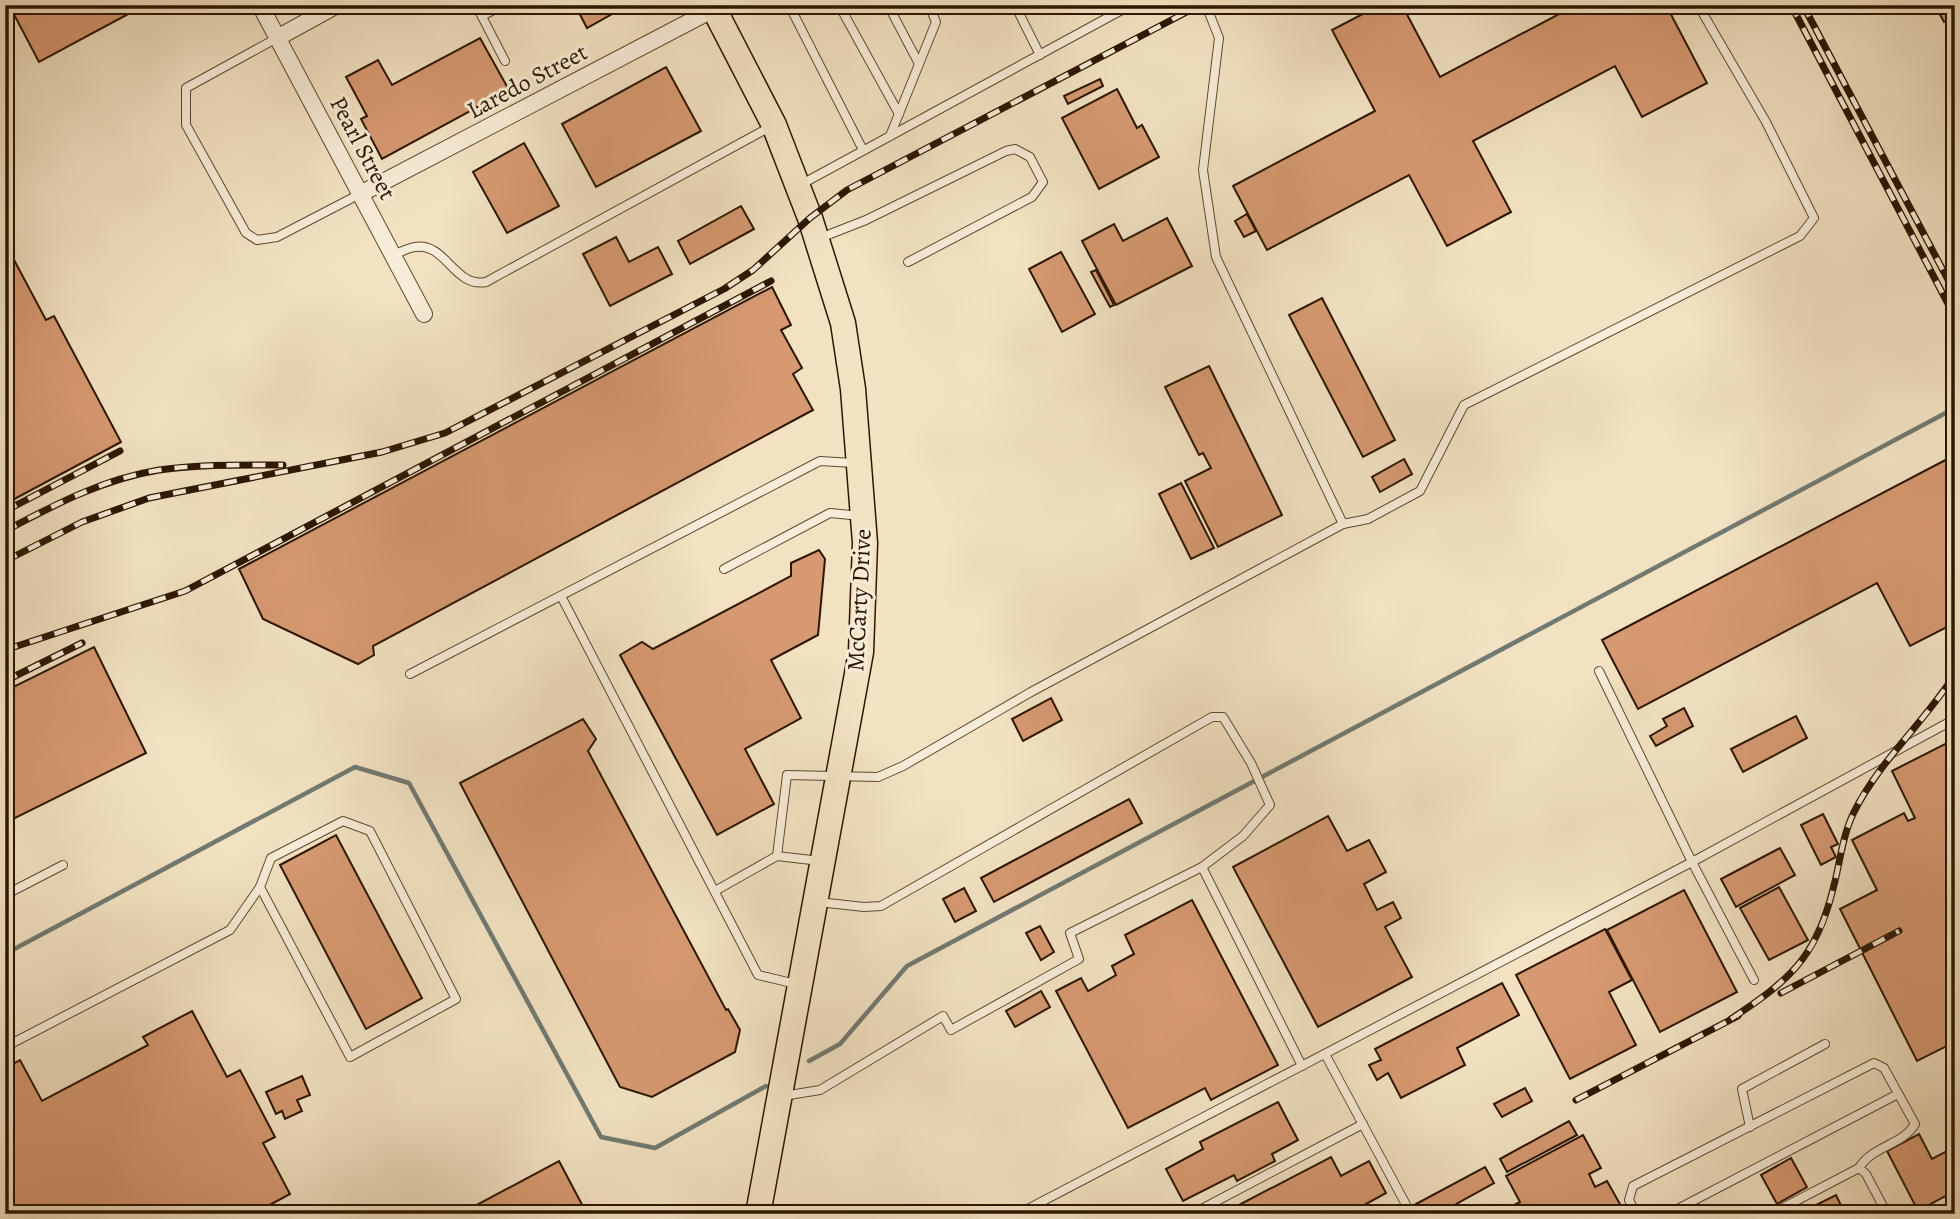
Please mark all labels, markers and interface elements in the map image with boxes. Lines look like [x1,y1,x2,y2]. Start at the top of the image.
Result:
street label: Laredo Street [461,36,593,126]
street label: Pearl Street [322,91,404,205]
street label: McCarty Drive [839,528,879,672]

